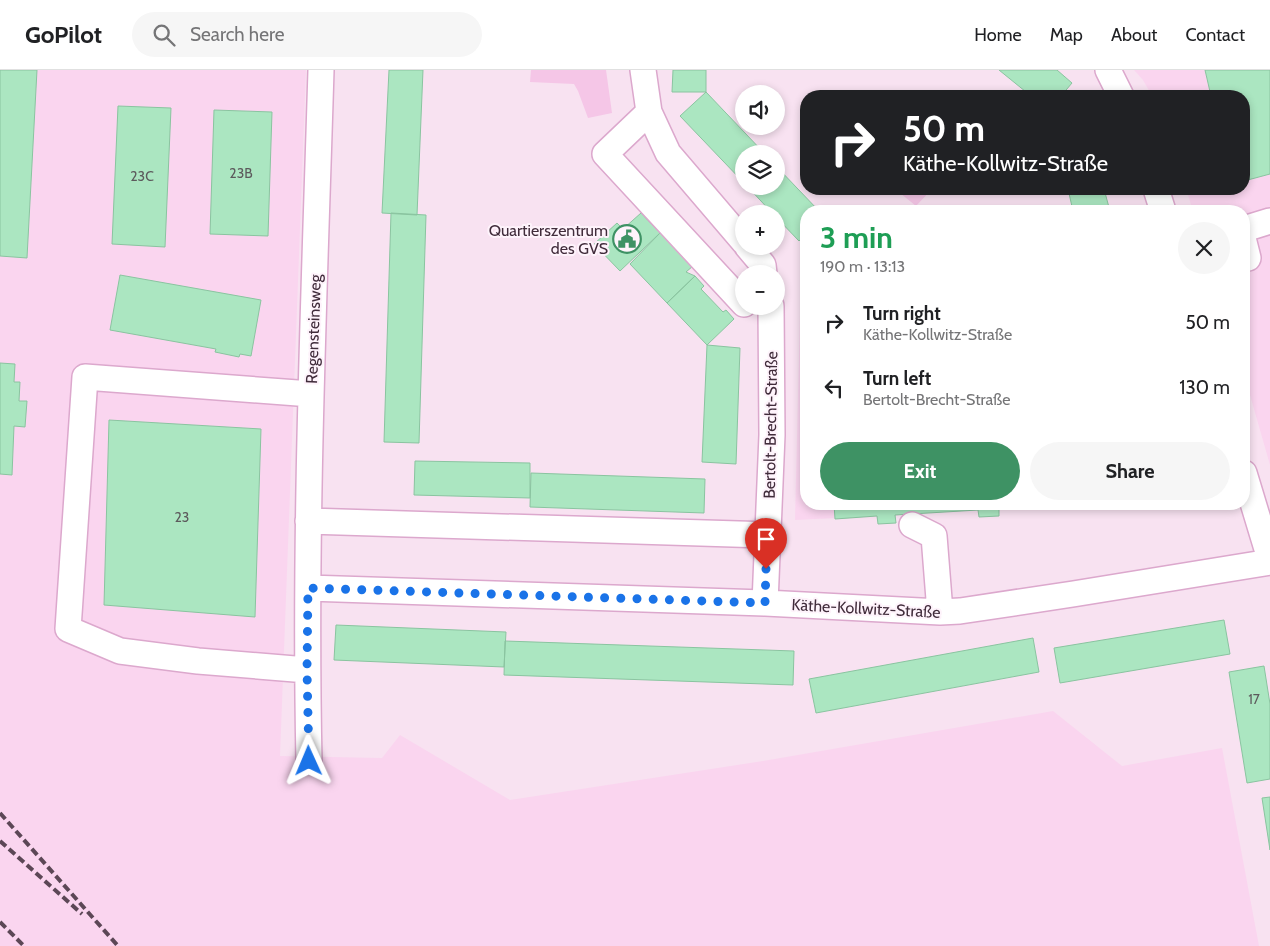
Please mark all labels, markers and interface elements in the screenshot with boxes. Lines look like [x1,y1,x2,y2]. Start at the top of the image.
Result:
search box [132,12,482,57]
text: GoPilot [25,20,102,49]
icon: search [150,21,178,49]
text: Search here [190,23,284,46]
text: Home [974,24,1022,46]
text: Map [1050,24,1083,46]
text: About [1111,24,1157,46]
text: Contact [1185,24,1245,46]
map controls [735,85,785,315]
button: sound [735,85,785,135]
text: 50 m [903,107,985,150]
icon: right [820,110,885,175]
button: layers [735,145,785,195]
text: Käthe-Kollwitz-Straße [903,150,1108,177]
house number: 23B [229,164,253,182]
house number: 23C [130,167,154,185]
button: + [735,205,785,255]
text: 3 min [820,219,893,256]
place label: Quartierszentrum des GVS [489,221,608,258]
button: close [1178,222,1230,274]
public building icon: Quartierszentrum des GVS [612,224,642,254]
text: 190 m · 13:13 [820,257,905,276]
button: − [735,265,785,315]
street label: Regensteinsweg [302,273,325,384]
text: Turn right [863,302,941,325]
icon: right [820,309,848,337]
text: 50 m [1186,311,1230,334]
text: Käthe-Kollwitz-Straße [863,325,1012,344]
street label: Bertolt-Brecht-Straße [760,351,781,499]
text: Turn left [863,367,931,390]
icon: left [820,374,848,402]
text: 130 m [1179,376,1230,399]
text: Bertolt-Brecht-Straße [863,390,1011,409]
button: Exit [820,442,1020,500]
button: Share [1030,442,1230,500]
house number: 23 [175,508,189,526]
pin [745,518,787,569]
icon: arrive [752,525,780,553]
street label: Käthe-Kollwitz-Straße [791,595,941,622]
house number: 17 [1248,690,1260,708]
position arrow [282,734,334,786]

